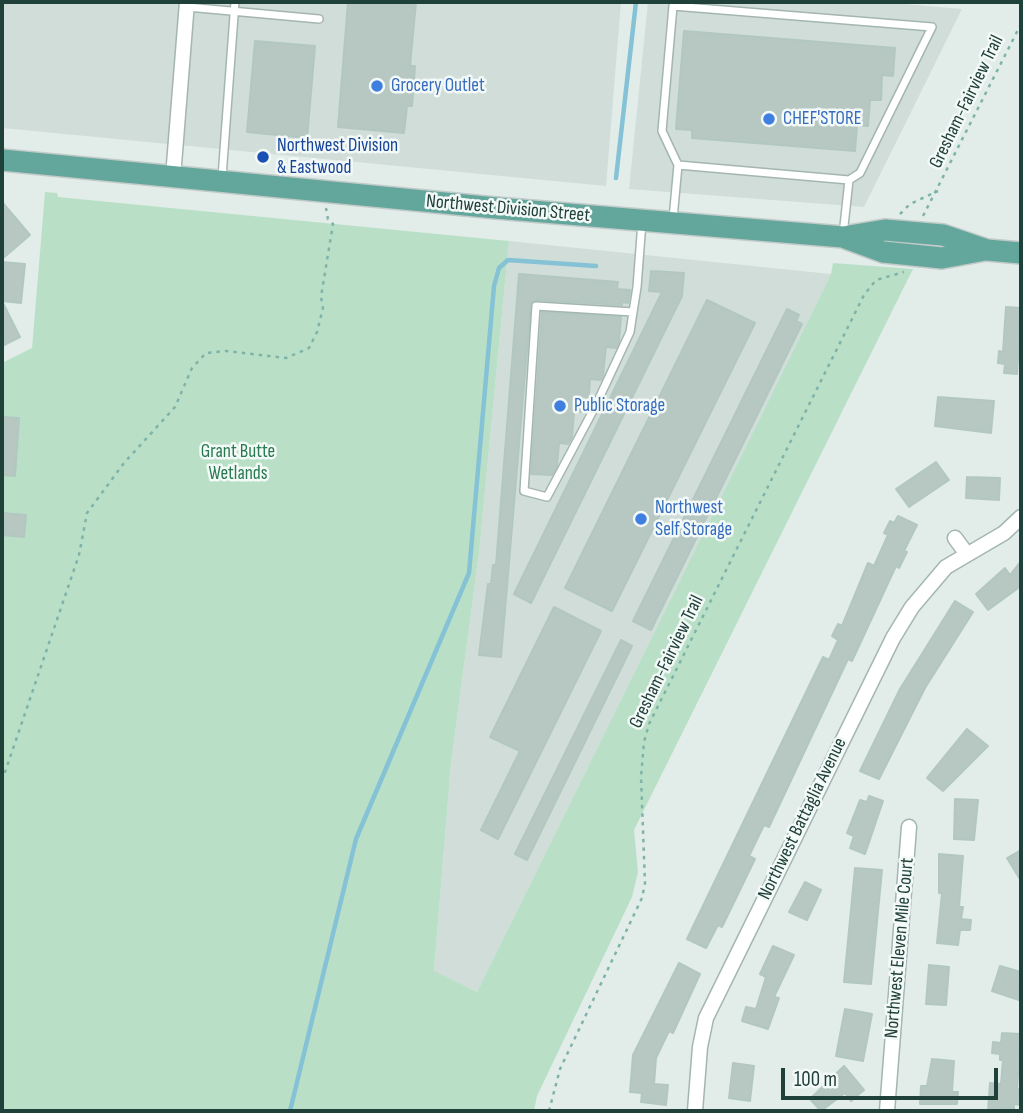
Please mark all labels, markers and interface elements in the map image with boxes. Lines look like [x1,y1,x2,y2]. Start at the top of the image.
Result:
street label: Gresham-Fairview Trail [925,32,1009,172]
place label: Grocery Outlet [391,75,485,97]
marker: Grocery Outlet [369,78,385,94]
place label: CHEF'STORE [783,108,862,130]
marker: CHEF'STORE [761,111,777,127]
place label: Northwest Division & Eastwood [277,135,398,179]
marker: Northwest Division & Eastwood [255,149,271,165]
street label: Northwest Division Street [425,190,591,228]
place label: Public Storage [574,395,665,417]
marker: Public Storage [552,398,568,414]
park label: Grant Butte Wetlands [201,441,275,485]
place label: Northwest Self Storage [655,497,732,541]
marker: Northwest Self Storage [633,511,649,527]
street label: Gresham-Fairview Trail [625,592,709,732]
street label: Northwest Battaglia Avenue [754,734,852,904]
street label: Northwest Eleven Mile Court [881,857,919,1039]
scale bar [785,1054,1002,1098]
text: 100 m [794,1067,837,1092]

